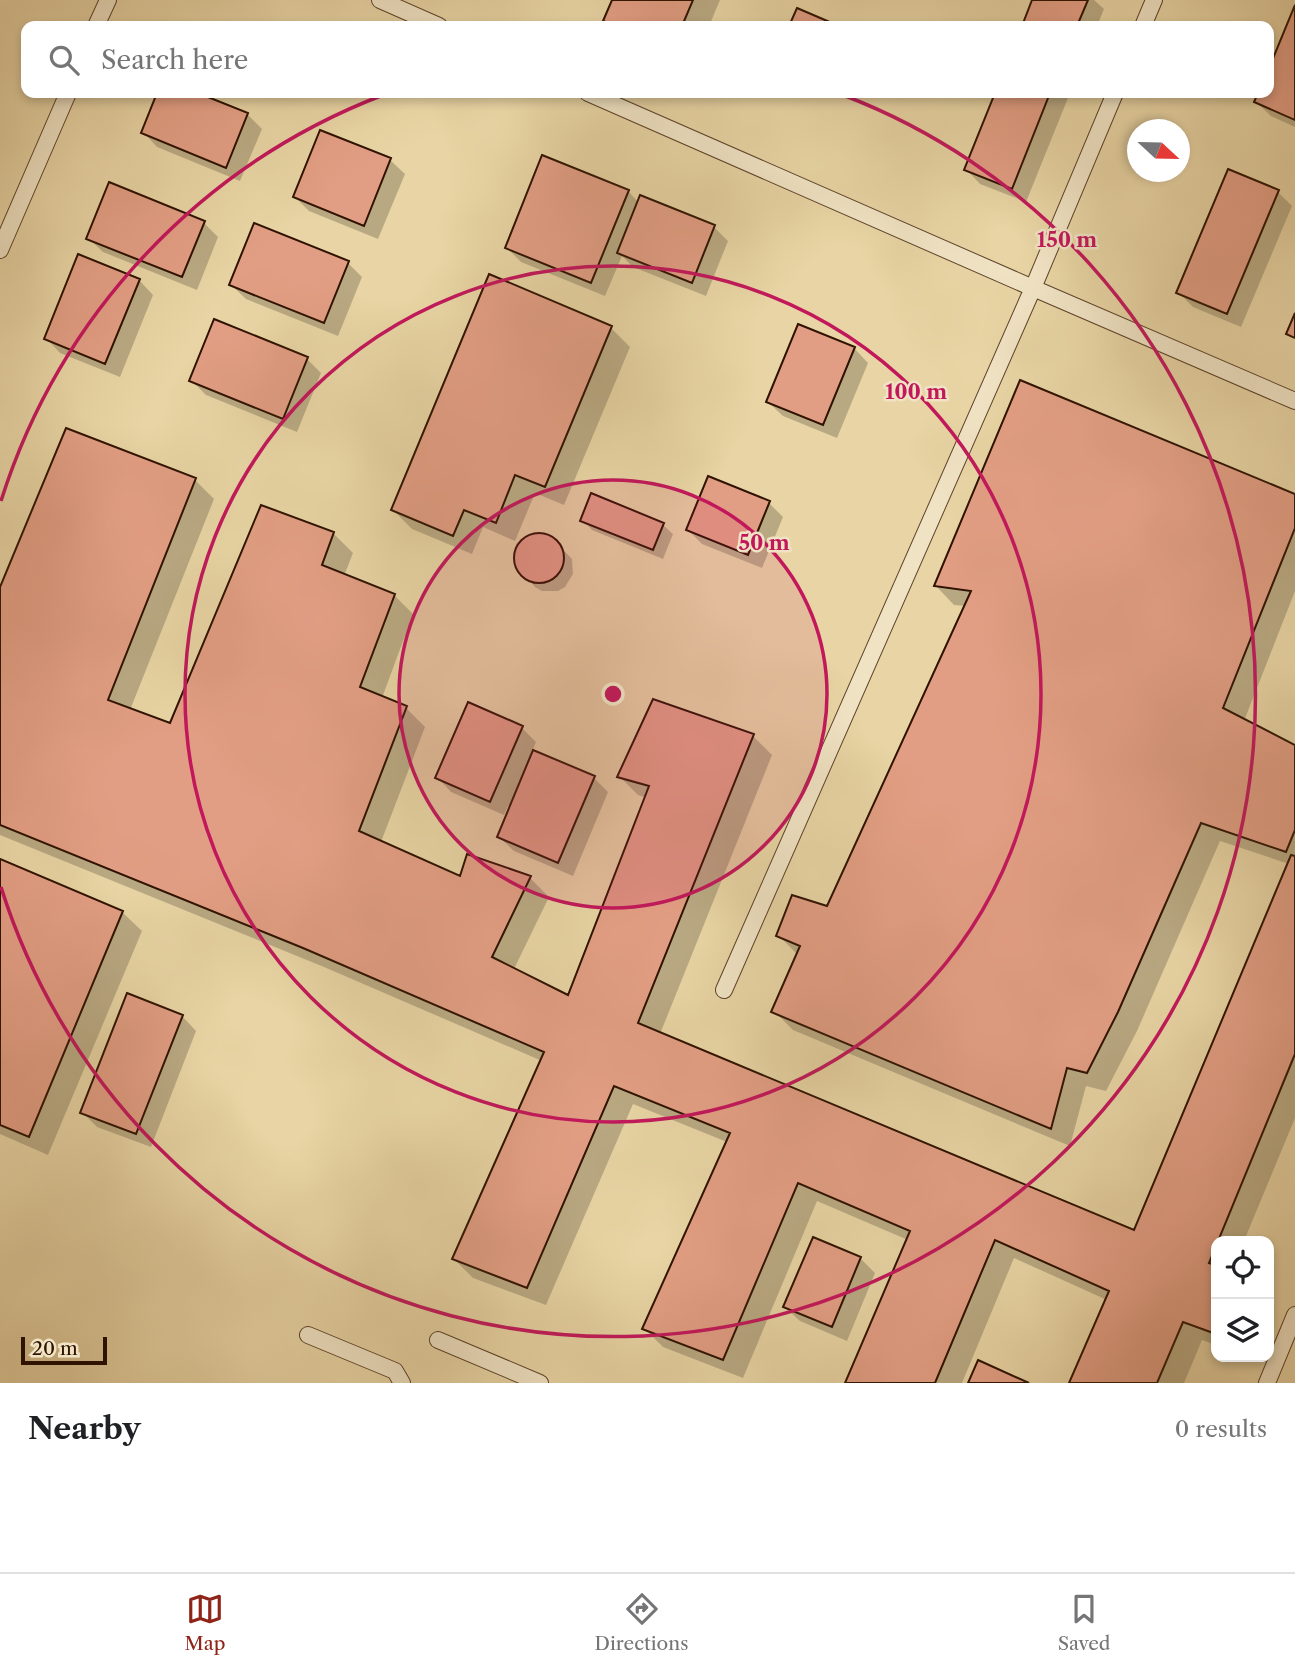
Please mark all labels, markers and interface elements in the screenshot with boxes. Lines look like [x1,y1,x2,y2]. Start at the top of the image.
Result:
search box [21,21,1274,98]
icon: search [45,41,83,79]
text: Search here [101,44,248,76]
north arrow [1127,119,1190,182]
text: 150 m [1037,227,1097,252]
text: 100 m [885,379,947,404]
text: 50 m [738,530,790,555]
centre of rings [601,682,625,706]
map controls [1211,1236,1274,1362]
button: locate [1211,1236,1274,1299]
button: layers [1211,1299,1274,1362]
scale bar [21,1334,107,1366]
text: 20 m [32,1337,78,1360]
text: Nearby [28,1410,141,1447]
text: 0 results [1175,1415,1267,1443]
tab: Map [185,1590,225,1655]
tab: Directions [595,1590,688,1655]
tab: Saved [1058,1590,1110,1655]

